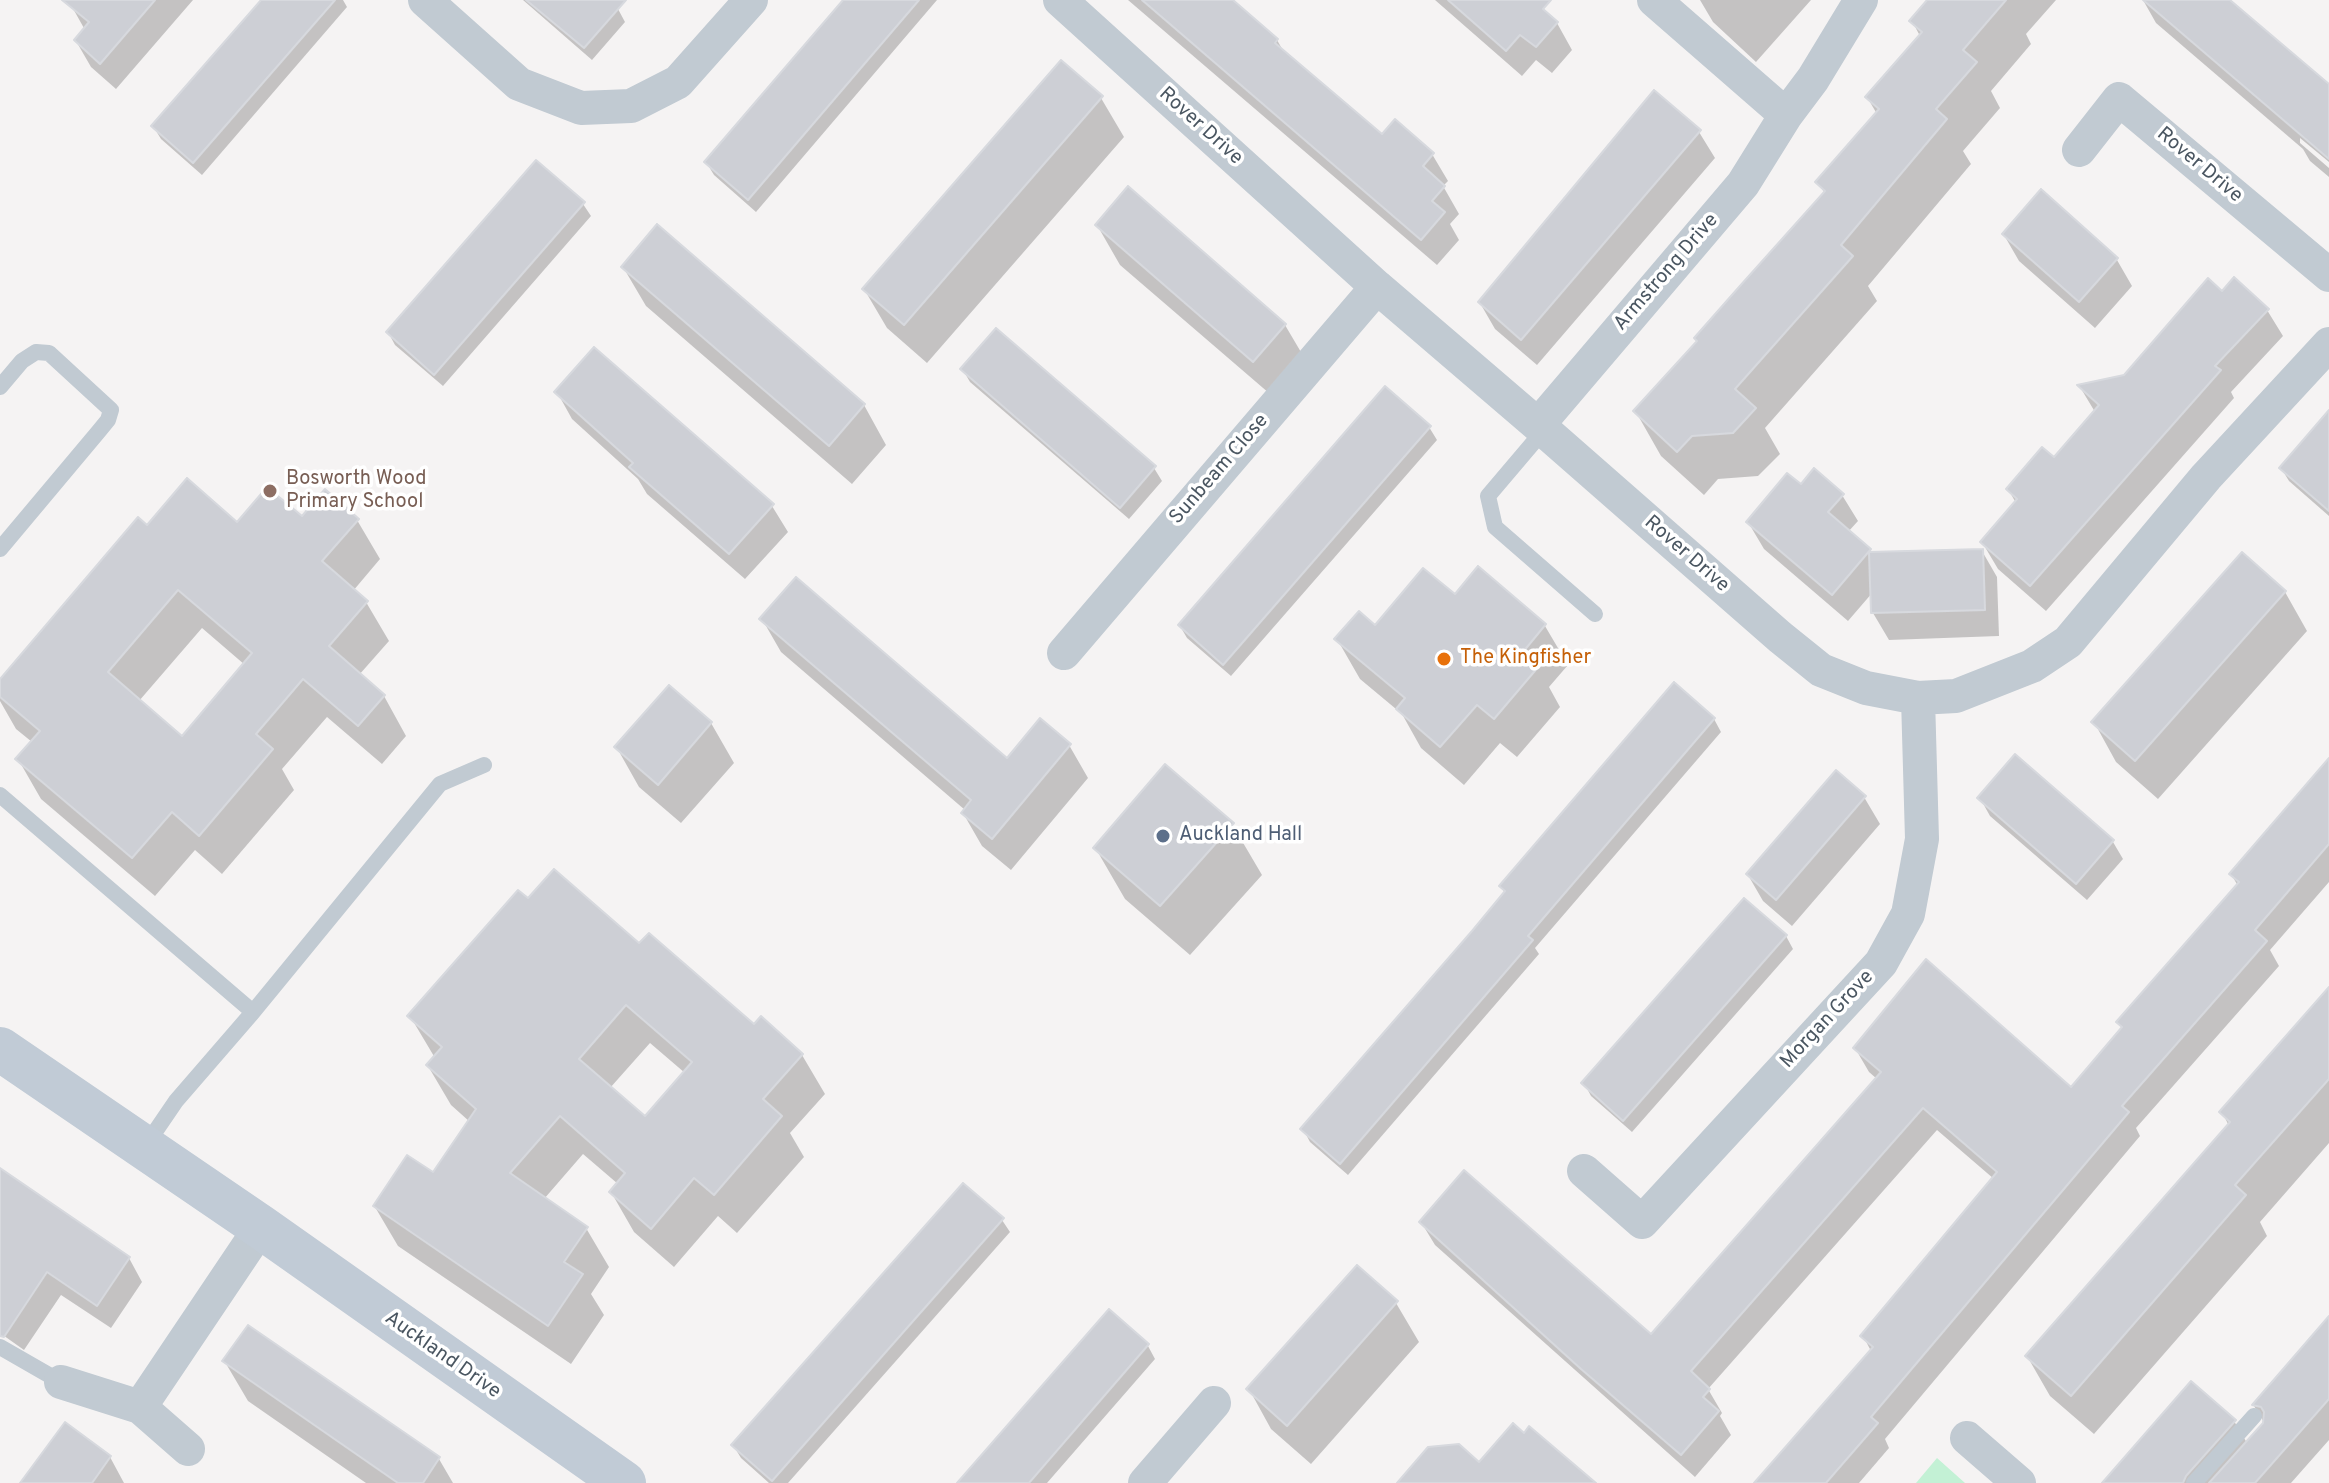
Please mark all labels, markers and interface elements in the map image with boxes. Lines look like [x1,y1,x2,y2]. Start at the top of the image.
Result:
street label: Rover Drive [1153,83,1247,171]
street label: Rover Drive [2151,123,2247,209]
street label: Armstrong Drive [1610,210,1724,336]
street label: Sunbeam Close [1166,410,1274,530]
place label: Bosworth Wood Primary School [286,468,426,515]
marker: Bosworth Wood Primary School [261,482,279,500]
street label: Rover Drive [1639,512,1733,598]
place label: The Kingfisher [1460,647,1591,671]
marker: The Kingfisher [1435,650,1453,668]
place label: Auckland Hall [1179,824,1302,848]
marker: Auckland Hall [1154,827,1172,845]
street label: Morgan Grove [1776,966,1880,1074]
street label: Auckland Drive [379,1307,505,1405]

